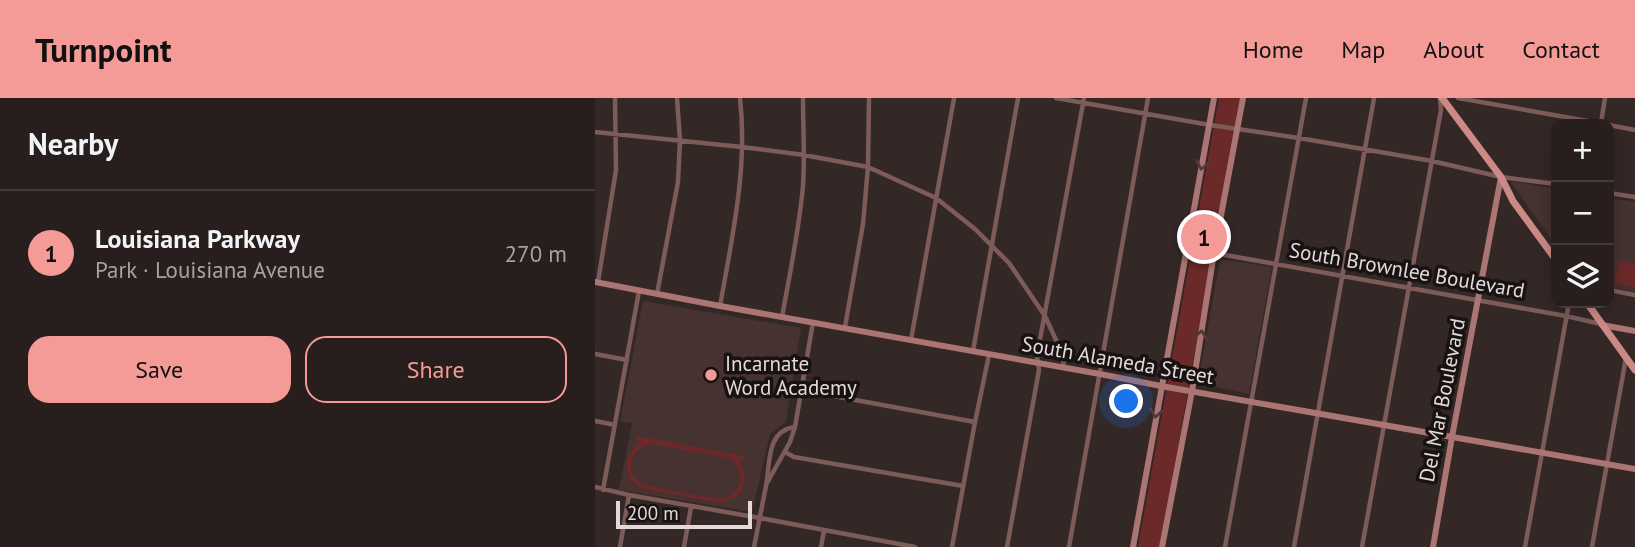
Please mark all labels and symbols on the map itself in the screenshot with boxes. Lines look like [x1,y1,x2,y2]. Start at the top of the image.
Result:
one-way arrow [1195,159,1210,171]
pin: 1 [1181,211,1227,263]
street label: South Brownlee Boulevard [1287,236,1527,304]
street label: Del Mar Boulevard [1413,316,1471,484]
one-way arrow [1193,329,1208,341]
street label: South Alameda Street [1020,330,1216,390]
place label: Incarnate Word Academy [725,350,857,401]
marker: Incarnate Word Academy [703,367,719,383]
your location [1109,384,1143,418]
one-way arrow [1149,407,1164,419]
scale bar [616,498,753,530]

